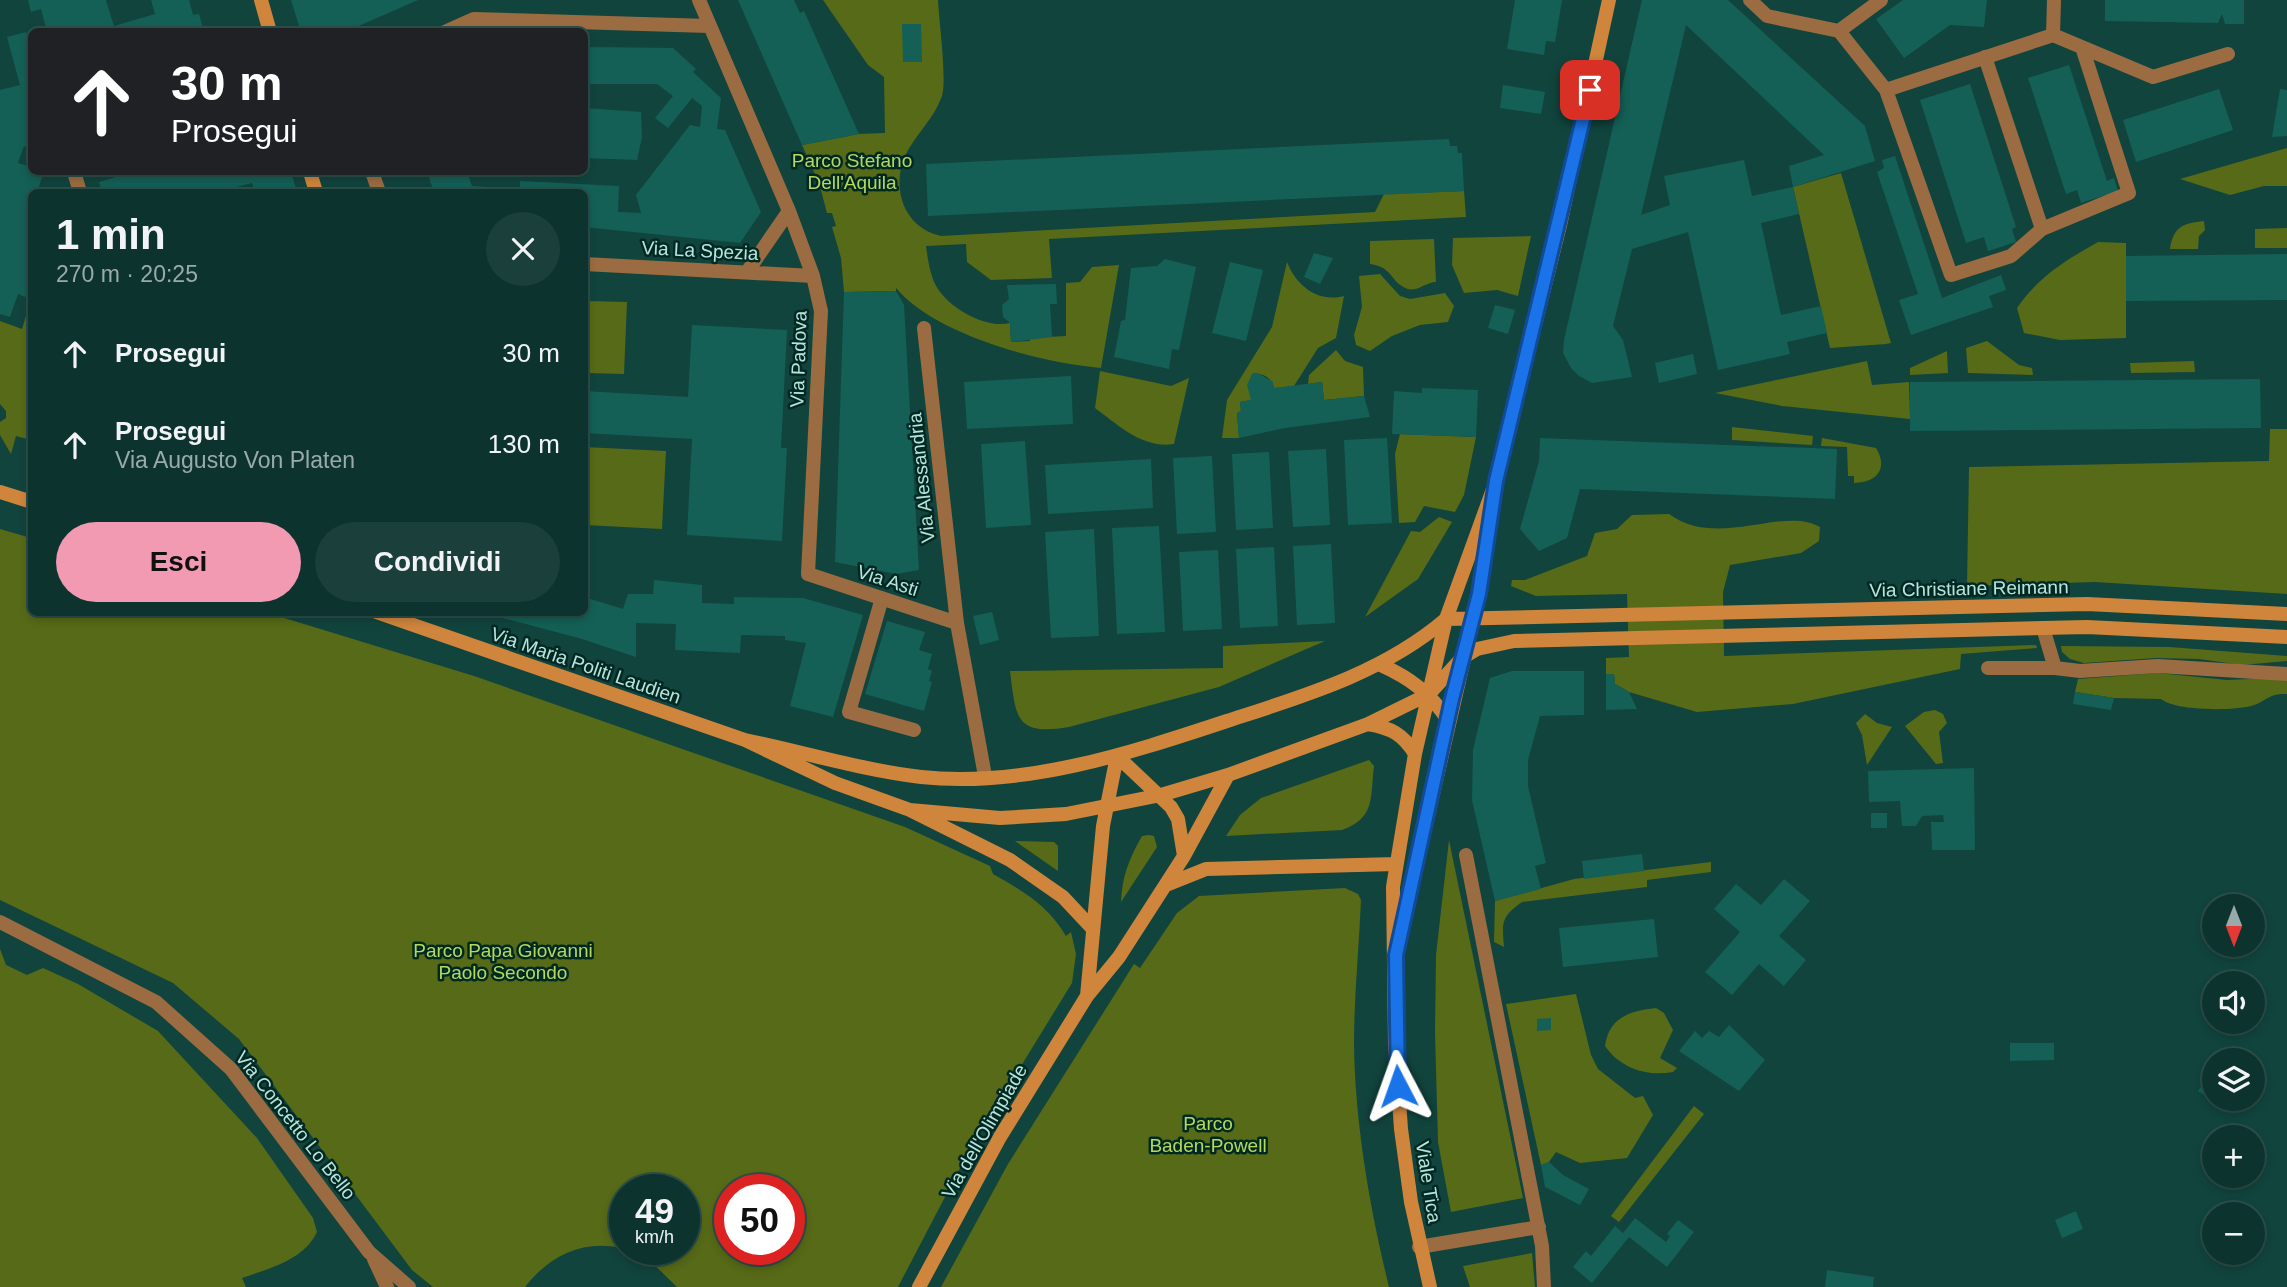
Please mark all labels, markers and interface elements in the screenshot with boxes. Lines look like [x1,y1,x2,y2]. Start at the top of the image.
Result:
icon: ahead [56,56,147,147]
text: 30 m [171,56,283,110]
pin [1560,60,1620,120]
icon: arrive [1571,71,1609,109]
text: Prosegui [171,113,297,149]
park label: Parco Stefano Dell'Aquila [792,150,912,193]
text: 1 min [56,211,166,258]
button: close [486,212,560,286]
street label: Via La Spezia [641,237,759,264]
text: 270 m · 20:25 [56,261,198,287]
street label: Via Padova [786,310,811,408]
icon: ahead [56,335,94,373]
text: Prosegui [115,338,226,368]
text: 30 m [502,338,560,368]
street label: Via Alessandria [904,411,939,544]
text: Prosegui [115,416,226,446]
icon: ahead [56,426,94,464]
text: 130 m [488,429,560,459]
text: Via Augusto Von Platen [115,447,355,473]
button: Esci [56,522,301,602]
button: Condividi [315,522,560,602]
street label: Via Asti [855,561,921,600]
street label: Via Christiane Reimann [1869,576,2069,601]
street label: Via Maria Politi Laudien [488,623,683,708]
north arrow [2202,894,2264,957]
map controls [2202,894,2265,1265]
park label: Parco Papa Giovanni Paolo Secondo [413,940,593,983]
button: sound [2202,971,2265,1034]
street label: Via Concetto Lo Bello [231,1047,360,1204]
button: layers [2202,1048,2265,1111]
position arrow [1361,1049,1435,1123]
street label: Via dell'Olimpiade [938,1061,1031,1202]
park label: Parco Baden-Powell [1149,1113,1267,1156]
button: + [2202,1125,2265,1188]
street label: Viale Tica [1412,1140,1445,1225]
speed limit sign: 50 [714,1174,805,1265]
text: 49 [635,1191,674,1230]
button: − [2202,1202,2265,1265]
text: km/h [635,1227,674,1247]

